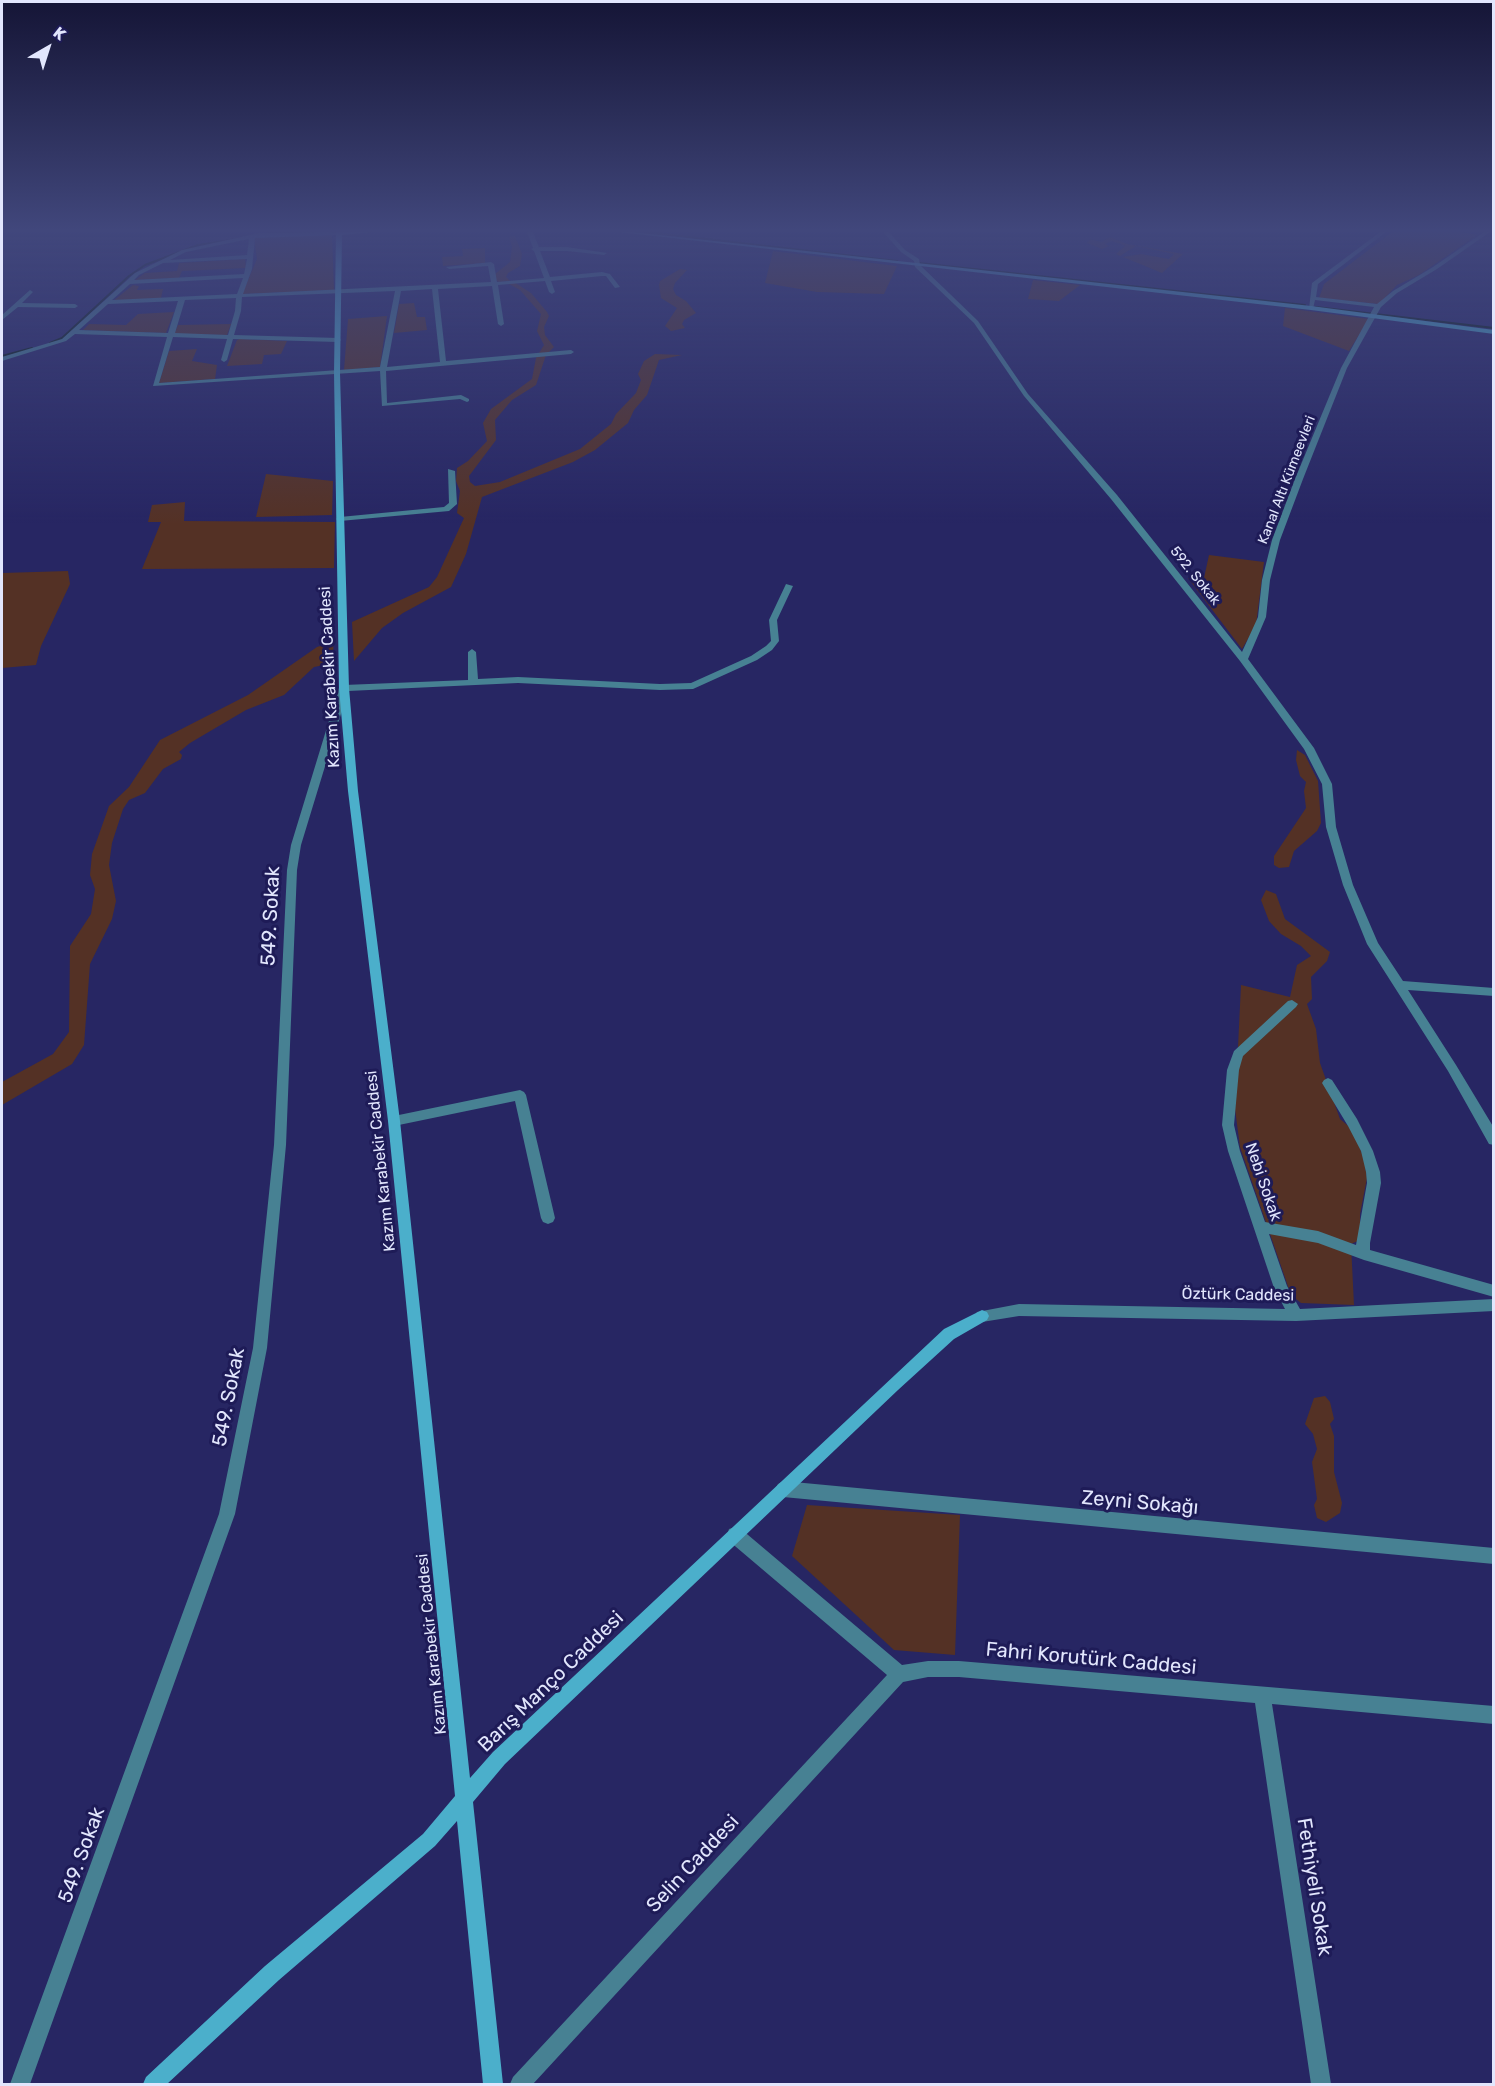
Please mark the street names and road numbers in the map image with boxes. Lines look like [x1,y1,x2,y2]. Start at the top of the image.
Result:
street label: Kanal Altı Kümeevleri [1255,413,1319,547]
street label: 592. Sokak [1166,543,1224,609]
street label: Kazım Karabekir Caddesi [316,586,344,768]
street label: 549. Sokak [256,865,286,967]
street label: Kazım Karabekir Caddesi [362,1070,400,1252]
street label: Nebi Sokak [1241,1140,1285,1224]
street label: Öztürk Caddesi [1182,1284,1294,1306]
street label: 549. Sokak [208,1346,250,1448]
street label: Zeyni Sokağı [1081,1486,1199,1520]
street label: Kazım Karabekir Caddesi [413,1553,451,1735]
street label: Barış Manço Caddesi [473,1606,629,1758]
street label: Fahri Korutürk Caddesi [985,1638,1197,1680]
street label: 549. Sokak [54,1804,110,1906]
street label: Selin Caddesi [642,1810,744,1918]
street label: Fethiyeli Sokak [1291,1816,1337,1958]

